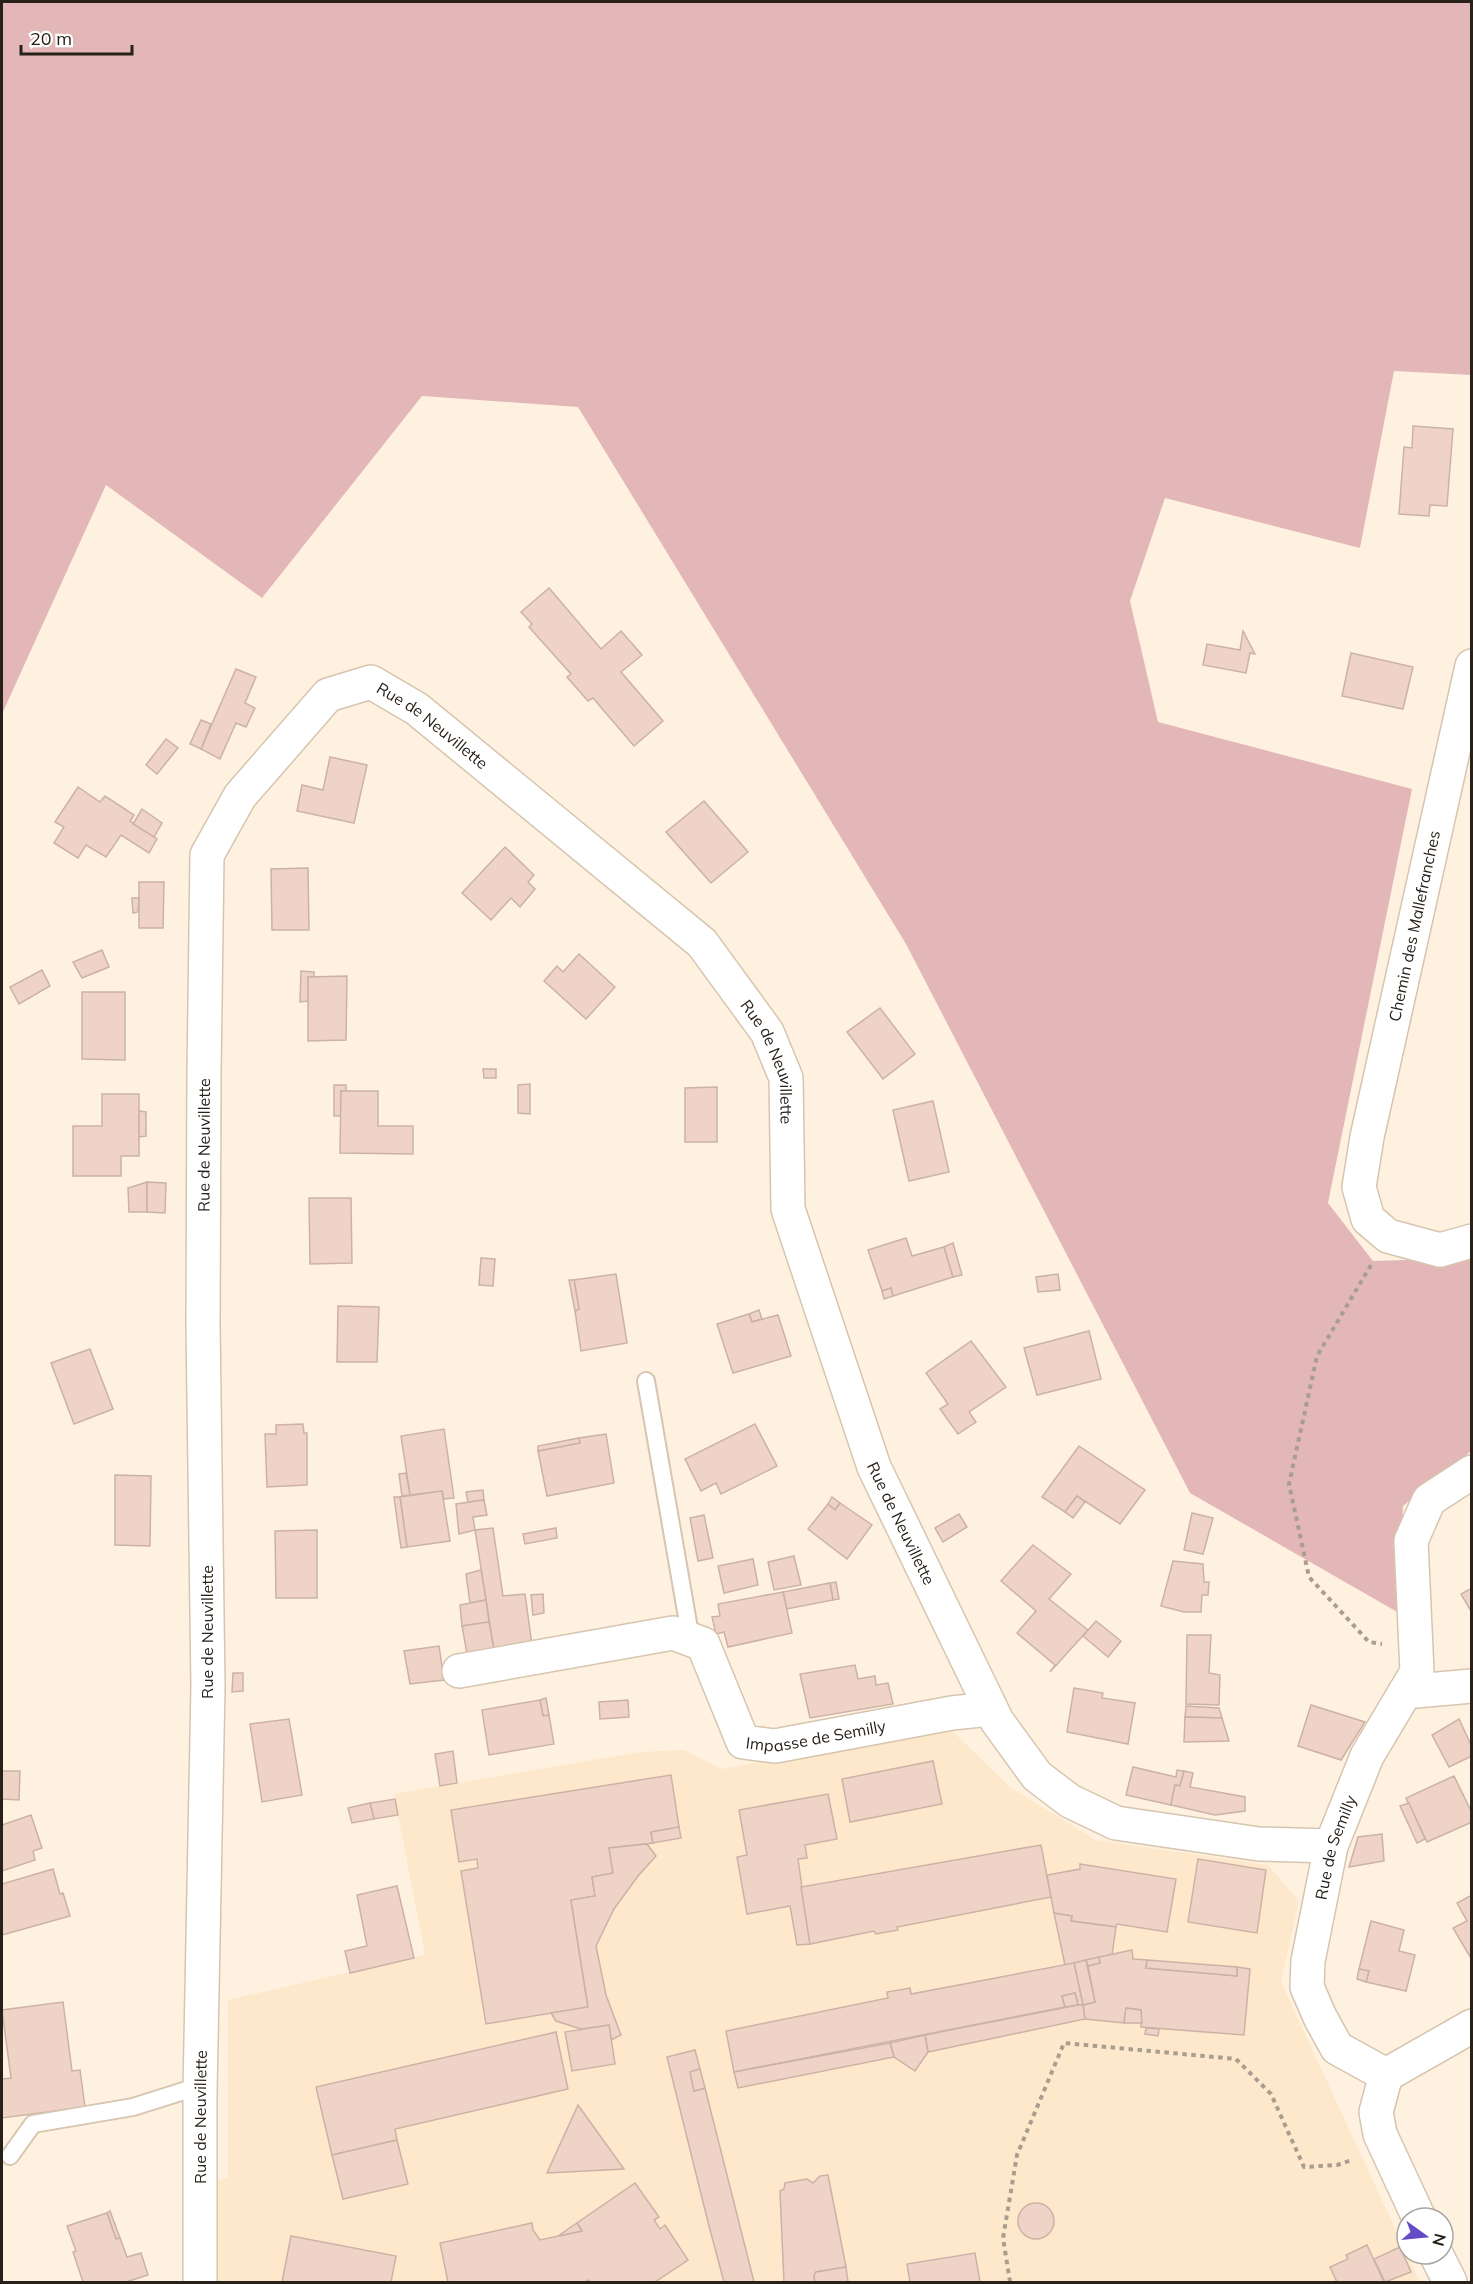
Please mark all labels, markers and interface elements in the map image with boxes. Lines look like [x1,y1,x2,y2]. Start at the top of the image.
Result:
scale bar [21,18,132,56]
text: 20 m [30,27,72,50]
street label: Rue de Neuvillette [373,678,492,773]
street label: Chemin des Mallefranches [1384,829,1444,1023]
street label: Rue de Neuvillette [737,996,797,1124]
street label: Rue de Neuvillette [193,1078,214,1212]
street label: Rue de Neuvillette [863,1458,939,1588]
street label: Rue de Neuvillette [197,1565,217,1699]
street label: Impasse de Semilly [745,1715,888,1756]
street label: Rue de Semilly [1311,1792,1360,1901]
street label: Rue de Neuvillette [190,2050,211,2184]
north arrow [1395,2206,1455,2266]
text: N [1428,2231,1451,2248]

